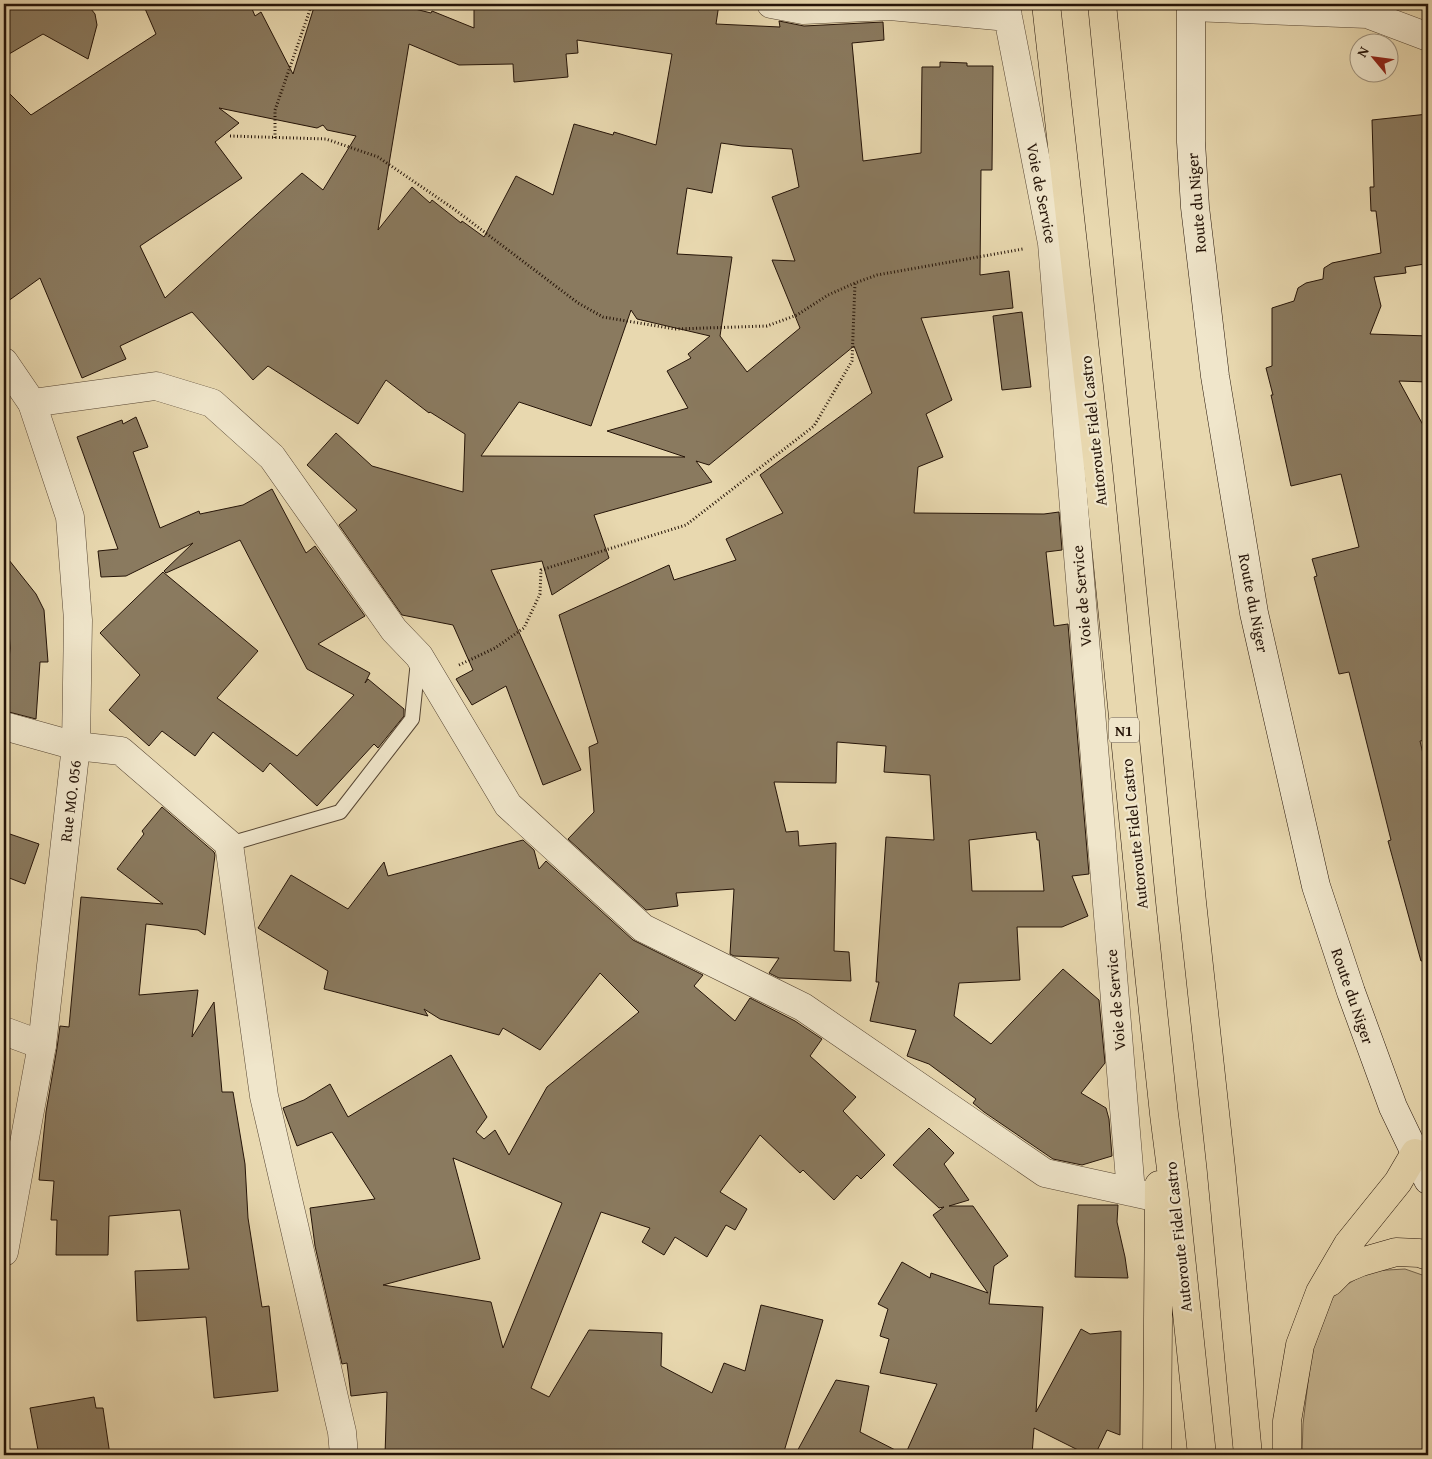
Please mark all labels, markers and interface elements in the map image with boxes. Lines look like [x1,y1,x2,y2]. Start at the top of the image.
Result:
north arrow [1350,32,1400,82]
text: N [1352,42,1374,61]
street label: Voie de Service [1021,141,1063,245]
street label: Route du Niger [1180,152,1212,254]
street label: Autoroute Fidel Castro [1073,355,1113,507]
street label: Voie de Service [1065,544,1097,648]
street label: Route du Niger [1233,551,1275,655]
road number: N1 [1109,718,1139,742]
street label: Rue MO. 056 [53,758,87,843]
street label: Autoroute Fidel Castro [1114,758,1154,910]
street label: Route du Niger [1325,945,1381,1048]
street label: Voie de Service [1099,948,1131,1052]
street label: Autoroute Fidel Castro [1158,1161,1198,1313]

